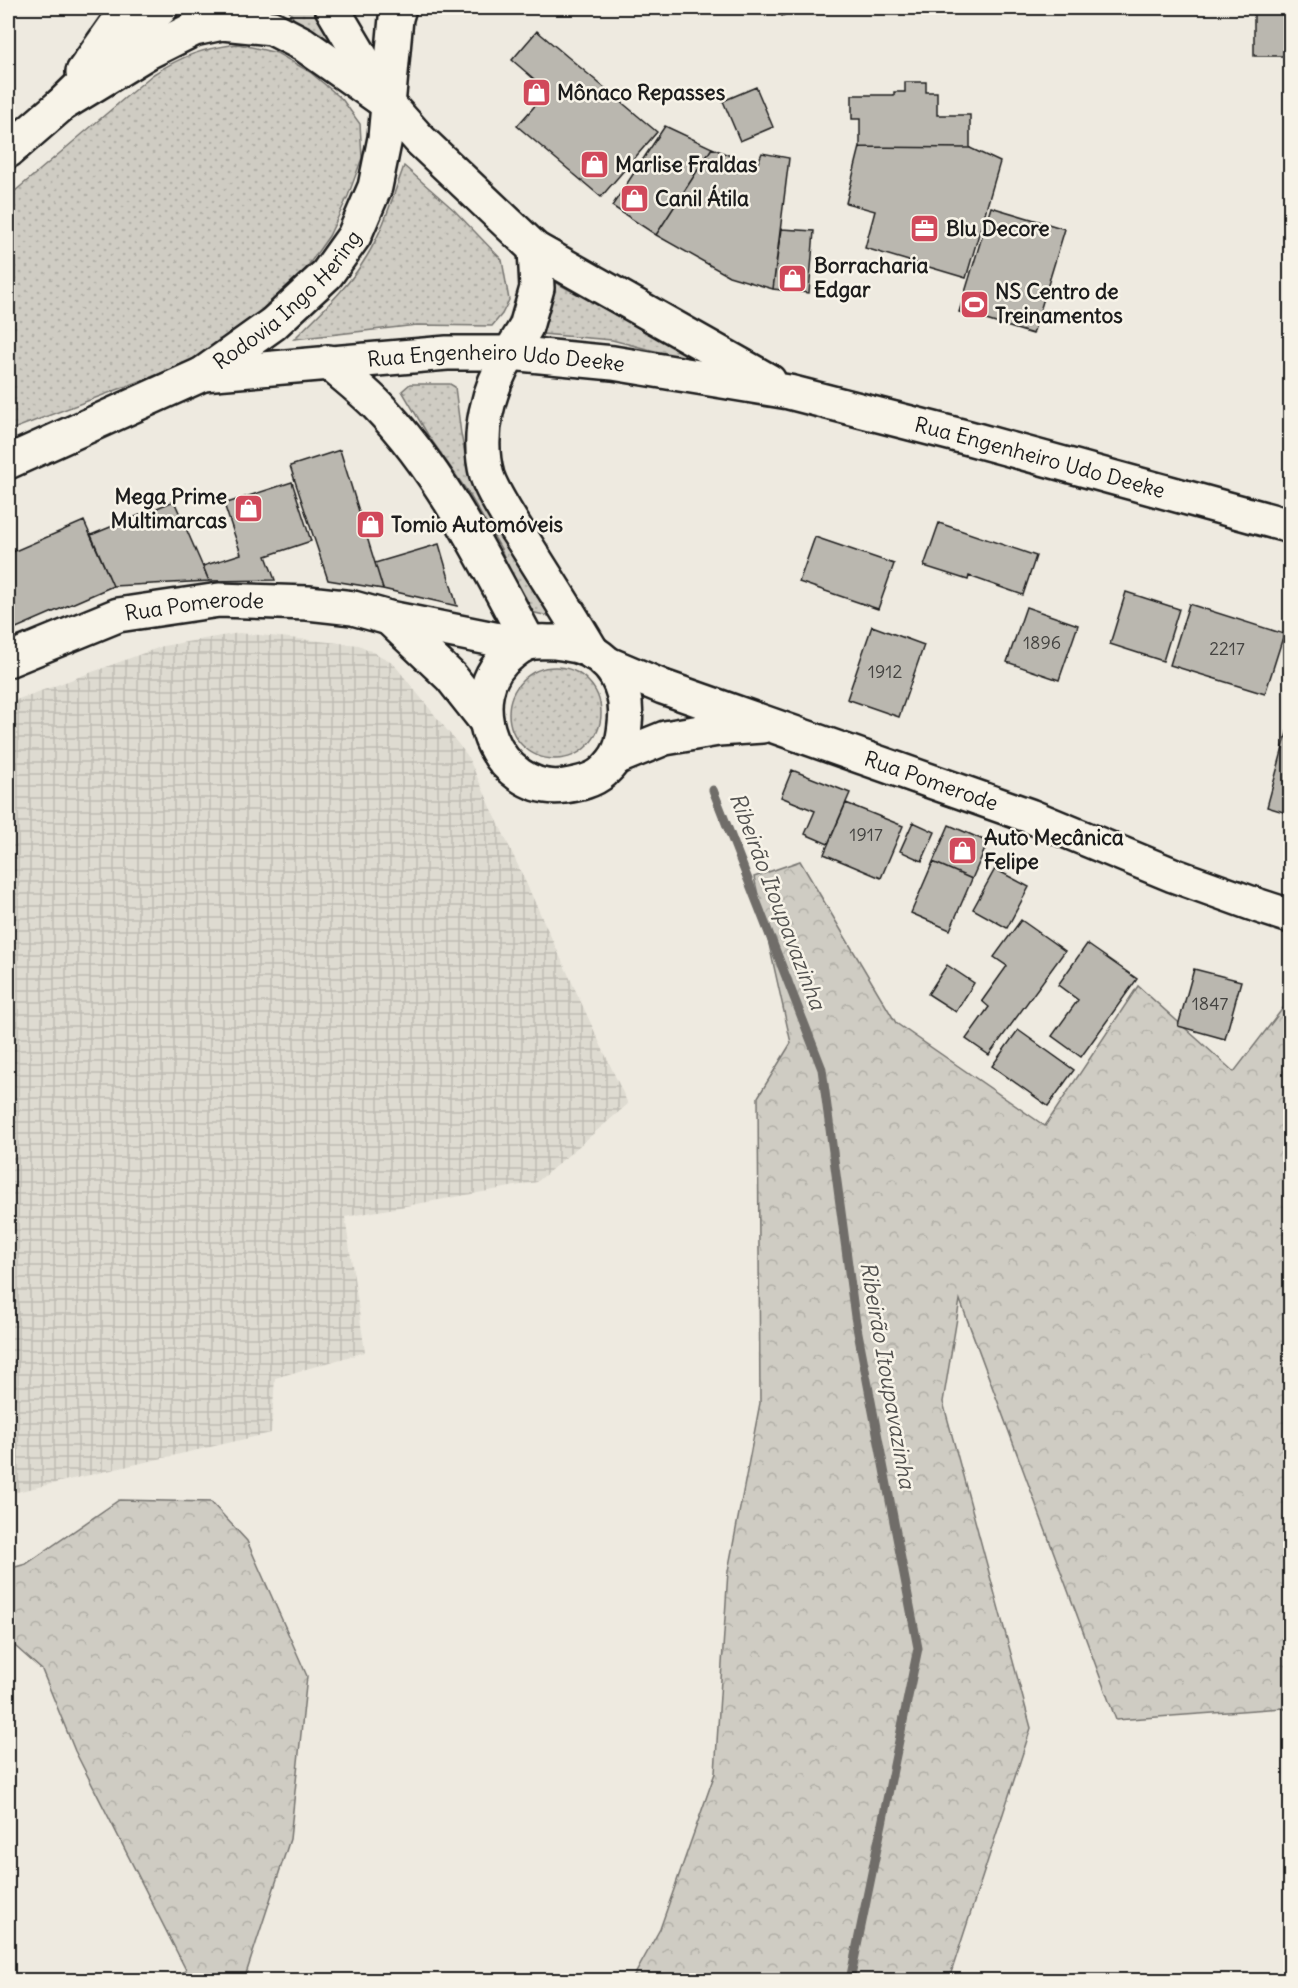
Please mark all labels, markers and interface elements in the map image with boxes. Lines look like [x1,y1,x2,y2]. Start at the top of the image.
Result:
shop icon: Mônaco Repasses [520,77,552,109]
place label: Mônaco Repasses [557,79,726,106]
shop icon: Marlise Fraldas [578,149,610,181]
place label: Marlise Fraldas [615,151,758,178]
shop icon: Canil Átila [618,183,650,215]
place label: Canil Átila [655,184,749,212]
office icon: Blu Decore [909,213,941,245]
place label: Blu Decore [946,215,1050,242]
street label: Rodovia Ingo Hering [208,225,367,375]
place label: Borracharia Edgar [814,252,928,303]
shop icon: Borracharia Edgar [777,262,809,294]
place label: NS Centro de Treinamentos [995,278,1123,329]
sports icon: NS Centro de Treinamentos [958,288,990,320]
street label: Rua Engenheiro Udo Deeke [366,339,627,378]
street label: Rua Engenheiro Udo Deeke [912,411,1168,504]
place label: Mega Prime Multimarcas [110,483,227,534]
shop icon: Mega Prime Multimarcas [232,493,264,525]
shop icon: Tomio Automóveis [354,509,386,541]
place label: Tomio Automóveis [391,511,563,538]
street label: Rua Pomerode [123,586,264,627]
house number: 1896 [1023,631,1061,654]
house number: 2217 [1209,637,1245,660]
house number: 1912 [868,660,902,683]
street label: Rua Pomerode [861,745,1002,817]
water label: Ribeirão Itoupavazinha [724,789,833,1015]
house number: 1917 [849,823,883,846]
place label: Auto Mecânica Felipe [984,824,1124,875]
shop icon: Auto Mecânica Felipe [947,834,979,866]
house number: 1847 [1192,992,1228,1015]
water label: Ribeirão Itoupavazinha [854,1259,922,1492]

